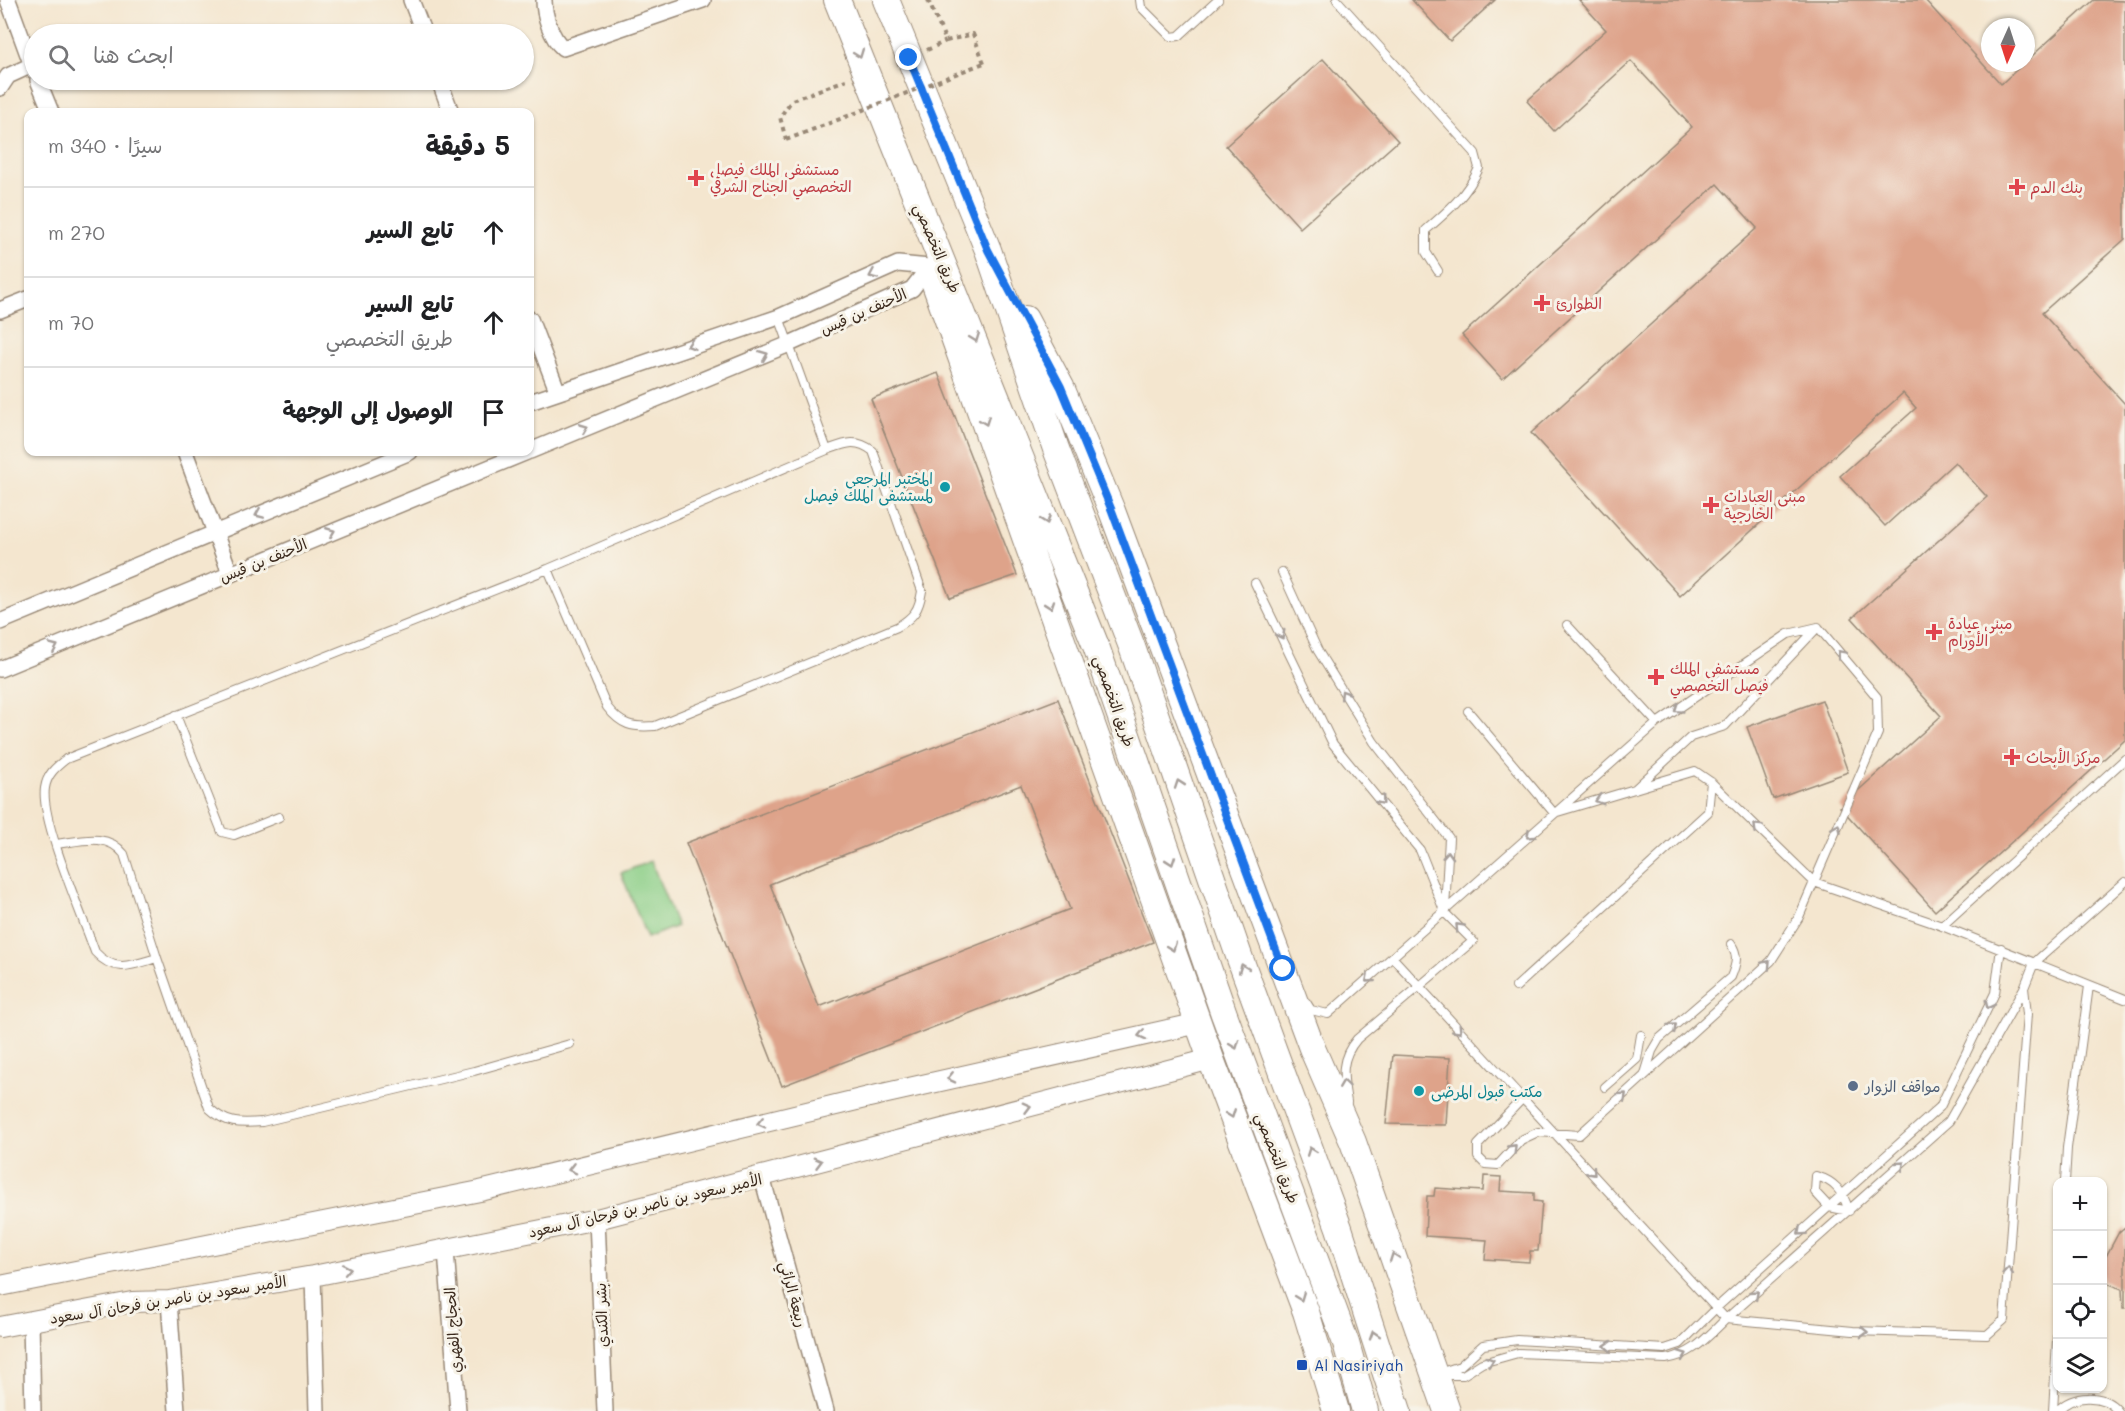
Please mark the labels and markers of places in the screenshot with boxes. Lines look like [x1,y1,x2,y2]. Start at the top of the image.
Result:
place label: مستشفى الملك فيصل التخصصي الجناح الشرقي [710,159,852,200]
marker: مستشفى الملك فيصل التخصصي الجناح الشرقي [687,169,705,187]
place label: بنك الدم [2030,177,2083,200]
marker: بنك الدم [2008,178,2026,196]
place label: الطوارئ [1556,293,1602,313]
marker: الطوارئ [1533,294,1551,312]
place label: المختبر المرجعي لمستشفى الملك فيصل [804,468,933,506]
marker: المختبر المرجعي لمستشفى الملك فيصل [938,480,952,494]
place label: مبنى العيادات الخارجية [1724,486,1806,523]
marker: مبنى العيادات الخارجية [1702,496,1720,514]
place label: مبنى عيادة الأورام [1948,613,2013,652]
marker: مبنى عيادة الأورام [1925,623,1943,641]
place label: مستشفى الملك فيصل التخصصي [1670,658,1769,699]
marker: مستشفى الملك فيصل التخصصي [1647,668,1665,686]
place label: مركز الأبحاث [2026,747,2100,767]
marker: مركز الأبحاث [2003,748,2021,766]
place label: مواقف الزوار [1864,1076,1941,1097]
marker: مواقف الزوار [1846,1079,1860,1093]
place label: مكتب قبول المرضى [1431,1081,1542,1102]
marker: مكتب قبول المرضى [1412,1084,1426,1098]
place label: Al Nasiriyah [1314,1355,1403,1375]
marker: Al Nasiriyah [1295,1358,1309,1372]

